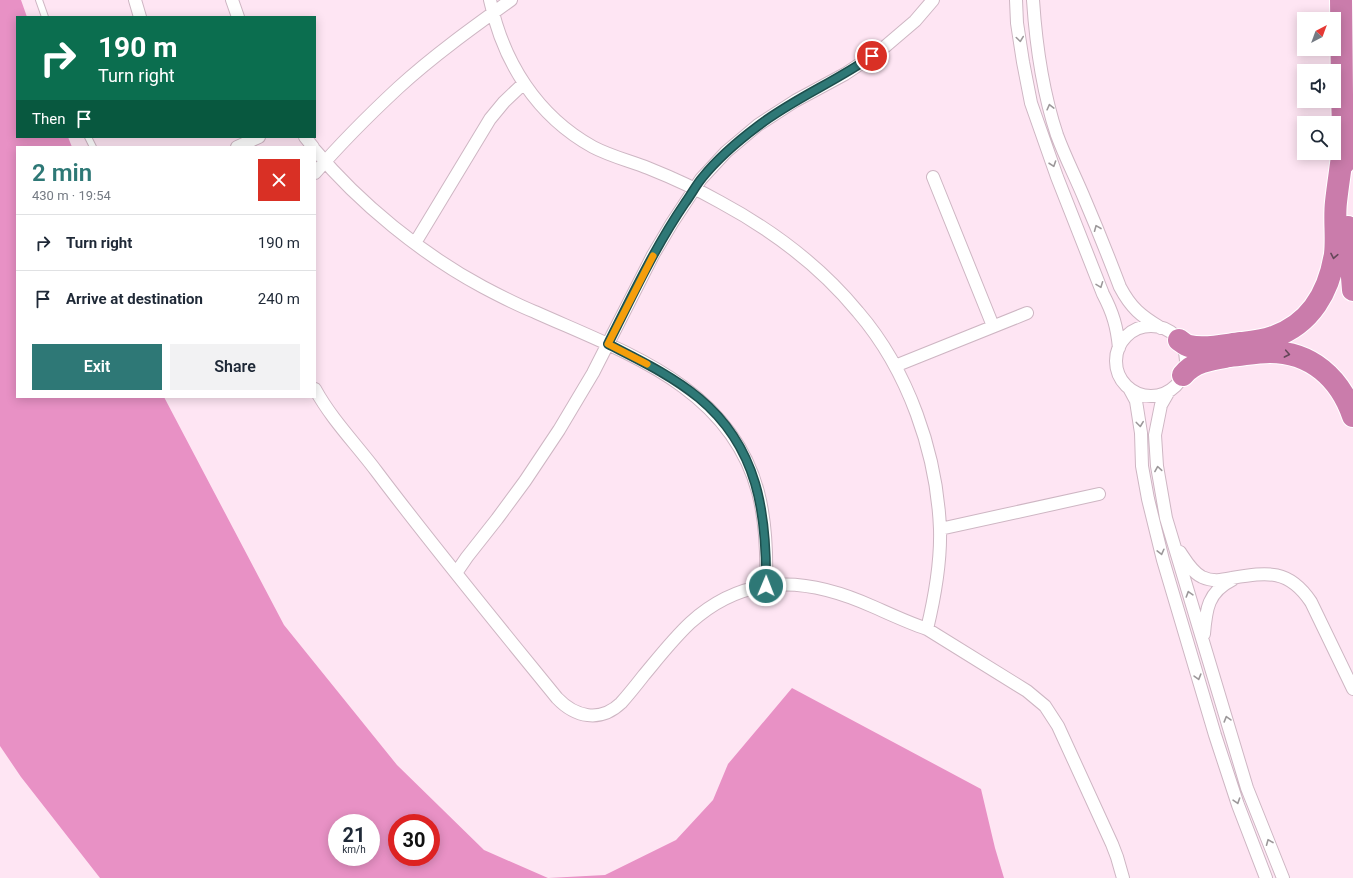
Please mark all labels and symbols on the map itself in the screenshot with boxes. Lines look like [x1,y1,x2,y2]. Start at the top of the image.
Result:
north arrow [1297,12,1341,56]
one-way arrow [1015,36,1024,42]
pin [855,39,889,73]
one-way arrow [1046,104,1055,111]
one-way arrow [1048,161,1056,168]
one-way arrow [1093,224,1101,231]
one-way arrow [1330,253,1338,259]
one-way arrow [1095,282,1103,289]
one-way arrow [1283,350,1290,358]
one-way arrow [1135,421,1144,427]
one-way arrow [1154,466,1163,472]
one-way arrow [1156,549,1165,556]
position arrow [745,565,787,607]
one-way arrow [1186,591,1194,598]
one-way arrow [1193,673,1202,680]
one-way arrow [1223,716,1232,723]
one-way arrow [1232,797,1241,804]
speed limit sign: 30 [388,814,440,866]
one-way arrow [1265,838,1273,845]

